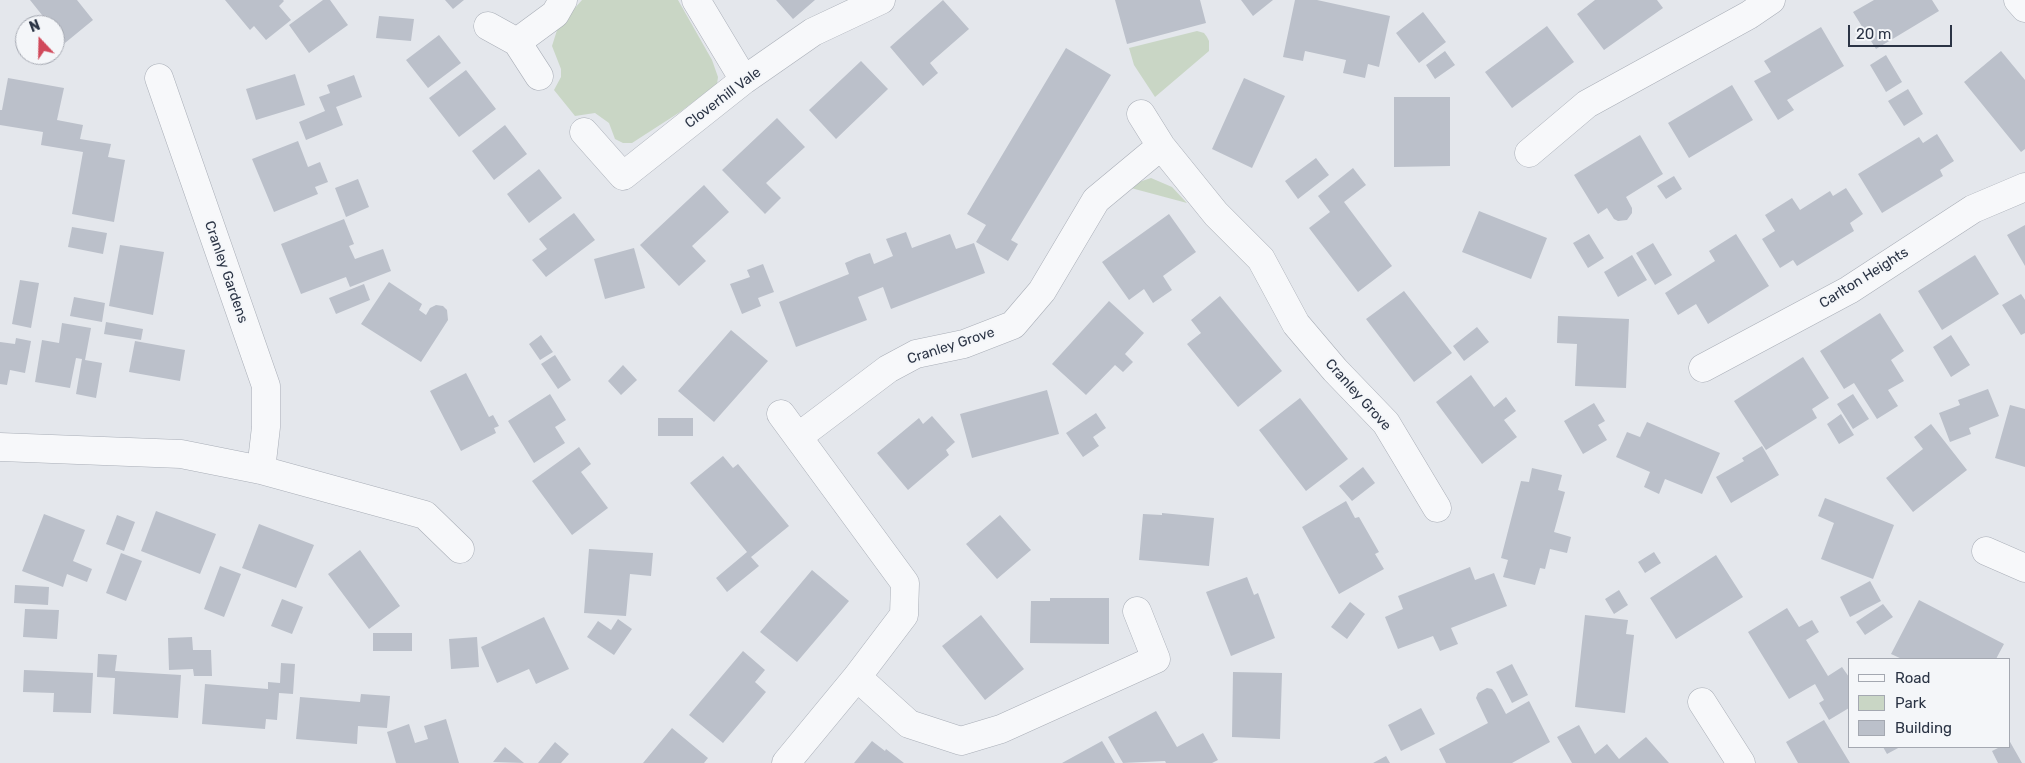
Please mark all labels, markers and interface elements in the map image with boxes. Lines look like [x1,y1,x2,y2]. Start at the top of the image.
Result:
north arrow [15,15,65,65]
scale bar [1850,15,1954,47]
text: N [27,17,43,36]
text: 20 m [1856,25,1891,43]
street label: Cloverhill Vale [682,64,764,132]
street label: Cranley Gardens [201,219,251,325]
street label: Carlton Heights [1816,244,1912,312]
street label: Cranley Grove [905,324,997,368]
street label: Cranley Grove [1321,356,1395,434]
legend [1848,658,2010,748]
text: Road [1895,669,1931,687]
text: Park [1895,694,1926,712]
text: Building [1895,719,1952,737]

